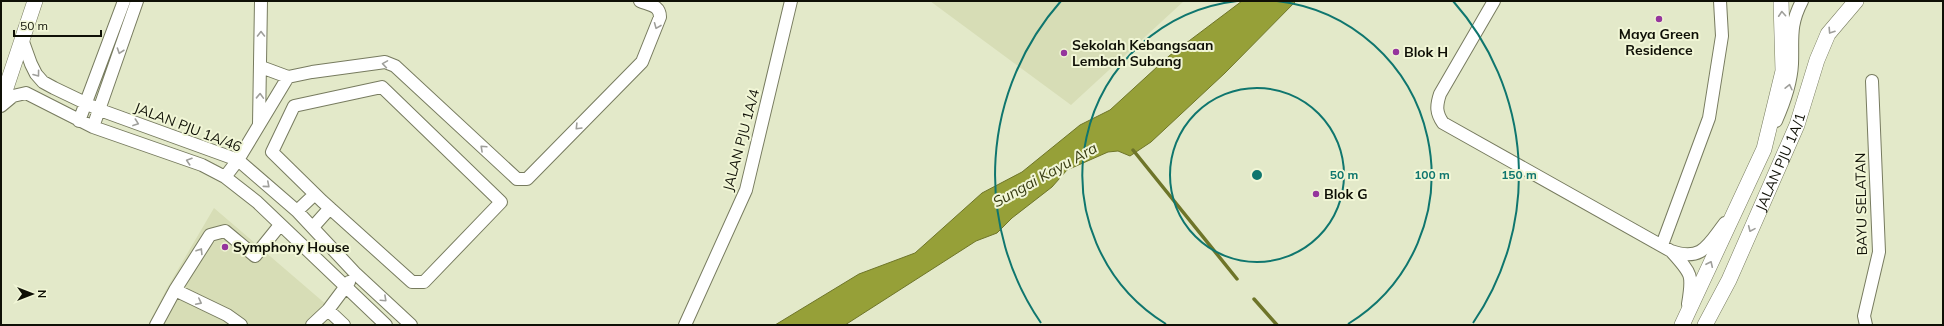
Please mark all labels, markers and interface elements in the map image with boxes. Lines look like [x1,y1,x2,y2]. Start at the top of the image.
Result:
one-way arrow [1777,11,1786,17]
scale bar [14,12,101,38]
marker: Maya Green Residence [1654,14,1664,24]
text: 50 m [20,18,48,33]
one-way arrow [653,23,661,30]
place label: Maya Green Residence [1619,25,1699,59]
one-way arrow [1828,27,1835,34]
one-way arrow [257,31,265,37]
place label: Sekolah Kebangsaan Lembah Subang [1072,36,1213,70]
place label: Blok H [1404,43,1448,61]
marker: Blok H [1391,47,1401,57]
one-way arrow [116,48,124,55]
marker: Sekolah Kebangsaan Lembah Subang [1059,48,1069,58]
one-way arrow [382,60,388,69]
one-way arrow [32,70,39,77]
one-way arrow [1784,83,1792,90]
street label: JALAN PJU 1A/4 [719,86,763,193]
one-way arrow [255,93,264,99]
street label: JALAN PJU 1A/46 [132,98,244,156]
street label: JALAN PJU 1A/1 [1751,111,1809,214]
one-way arrow [133,118,140,127]
one-way arrow [575,122,583,130]
water label: Sungai Kayu Ara [989,138,1100,211]
one-way arrow [480,146,487,153]
street label: BAYU SELATAN [1851,152,1871,256]
one-way arrow [186,157,193,165]
text: 50 m [1330,167,1358,182]
text: 100 m [1414,167,1450,182]
text: 150 m [1501,167,1537,182]
centre of rings [1250,168,1264,182]
one-way arrow [262,181,270,188]
place label: Blok G [1324,185,1368,203]
marker: Blok G [1311,189,1321,199]
one-way arrow [1748,225,1756,232]
place label: Symphony House [233,238,350,256]
marker: Symphony House [220,242,230,252]
one-way arrow [195,248,202,255]
one-way arrow [1705,261,1713,269]
north arrow [12,274,52,314]
text: N [35,290,49,298]
one-way arrow [379,295,387,302]
one-way arrow [195,297,203,304]

